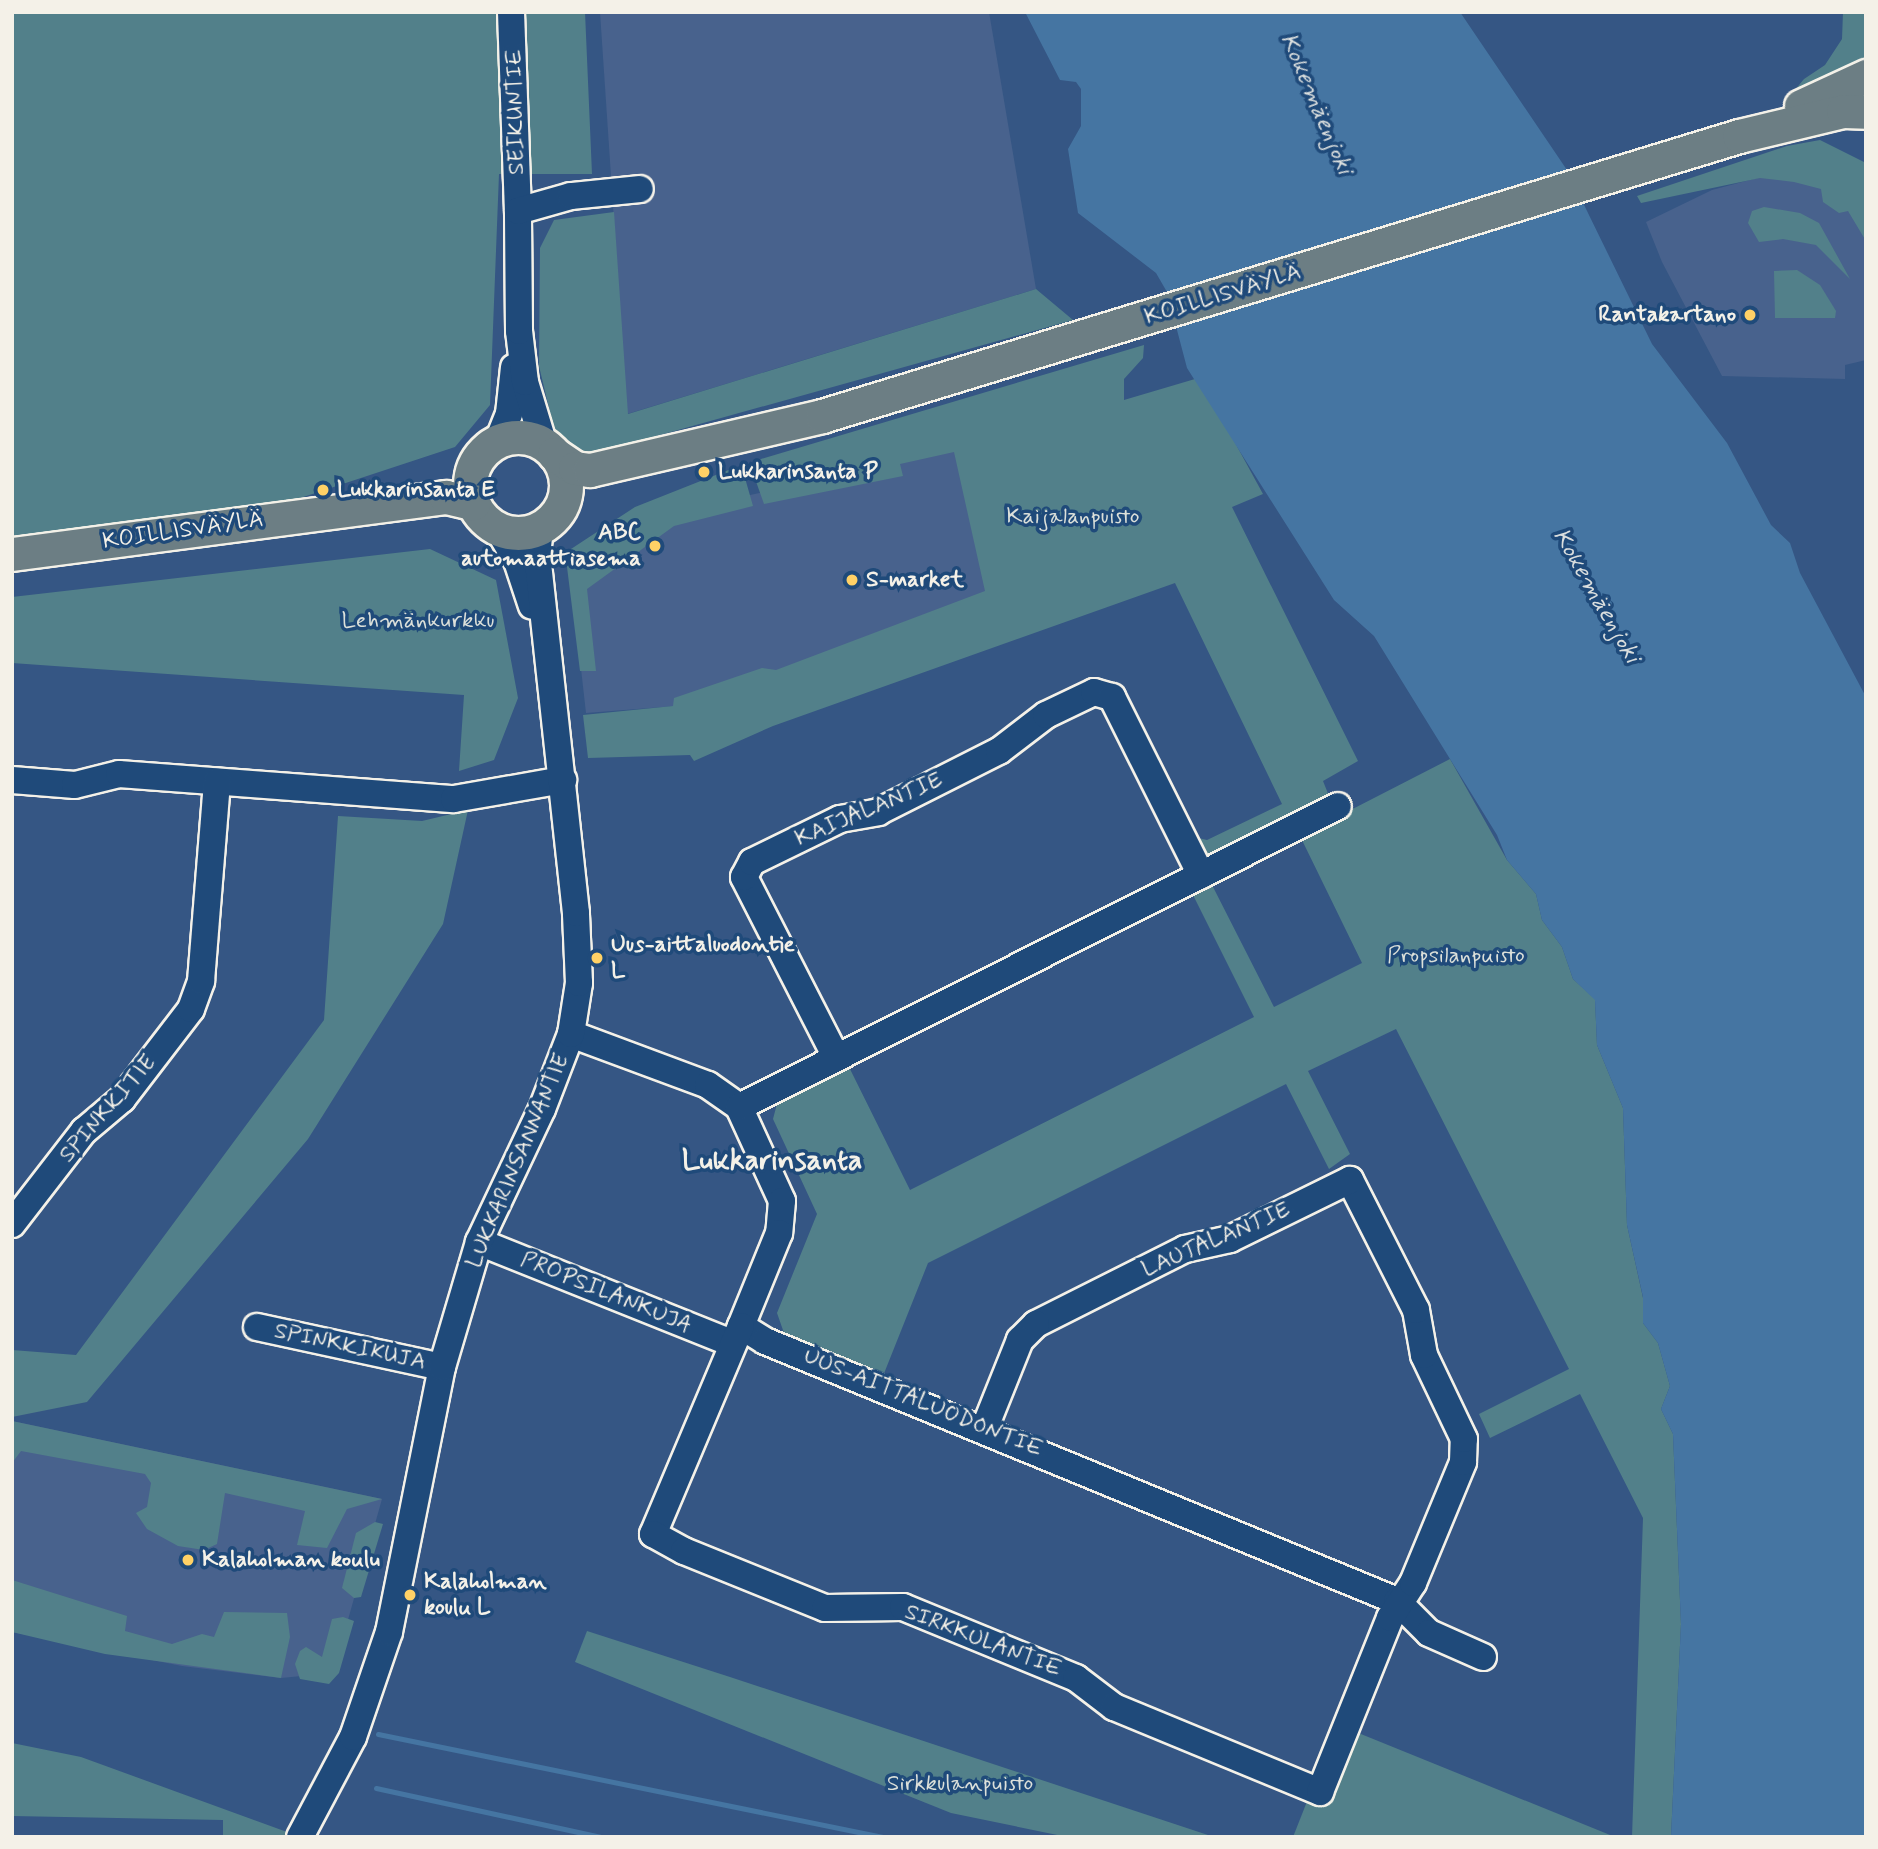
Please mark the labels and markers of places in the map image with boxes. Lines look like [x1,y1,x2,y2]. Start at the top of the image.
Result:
place label: Rantakartano [1598,301,1736,329]
marker: Rantakartano [1742,307,1758,323]
place label: Lukkarinsanta P [718,458,877,486]
marker: Lukkarinsanta P [696,464,712,480]
place label: Lukkarinsanta E [337,476,495,504]
marker: Lukkarinsanta E [315,482,331,498]
place label: ABC automaattiasema [461,519,641,573]
marker: ABC automaattiasema [647,538,663,554]
place label: S-market [866,566,964,594]
marker: S-market [844,572,860,588]
place label: Uus-aittaluodontie L [611,931,795,985]
marker: Uus-aittaluodontie L [589,950,605,966]
place label: Kalaholman koulu [202,1546,378,1574]
marker: Kalaholman koulu [180,1552,196,1568]
place label: Kalaholman koulu L [424,1568,547,1622]
marker: Kalaholman koulu L [402,1587,418,1603]

